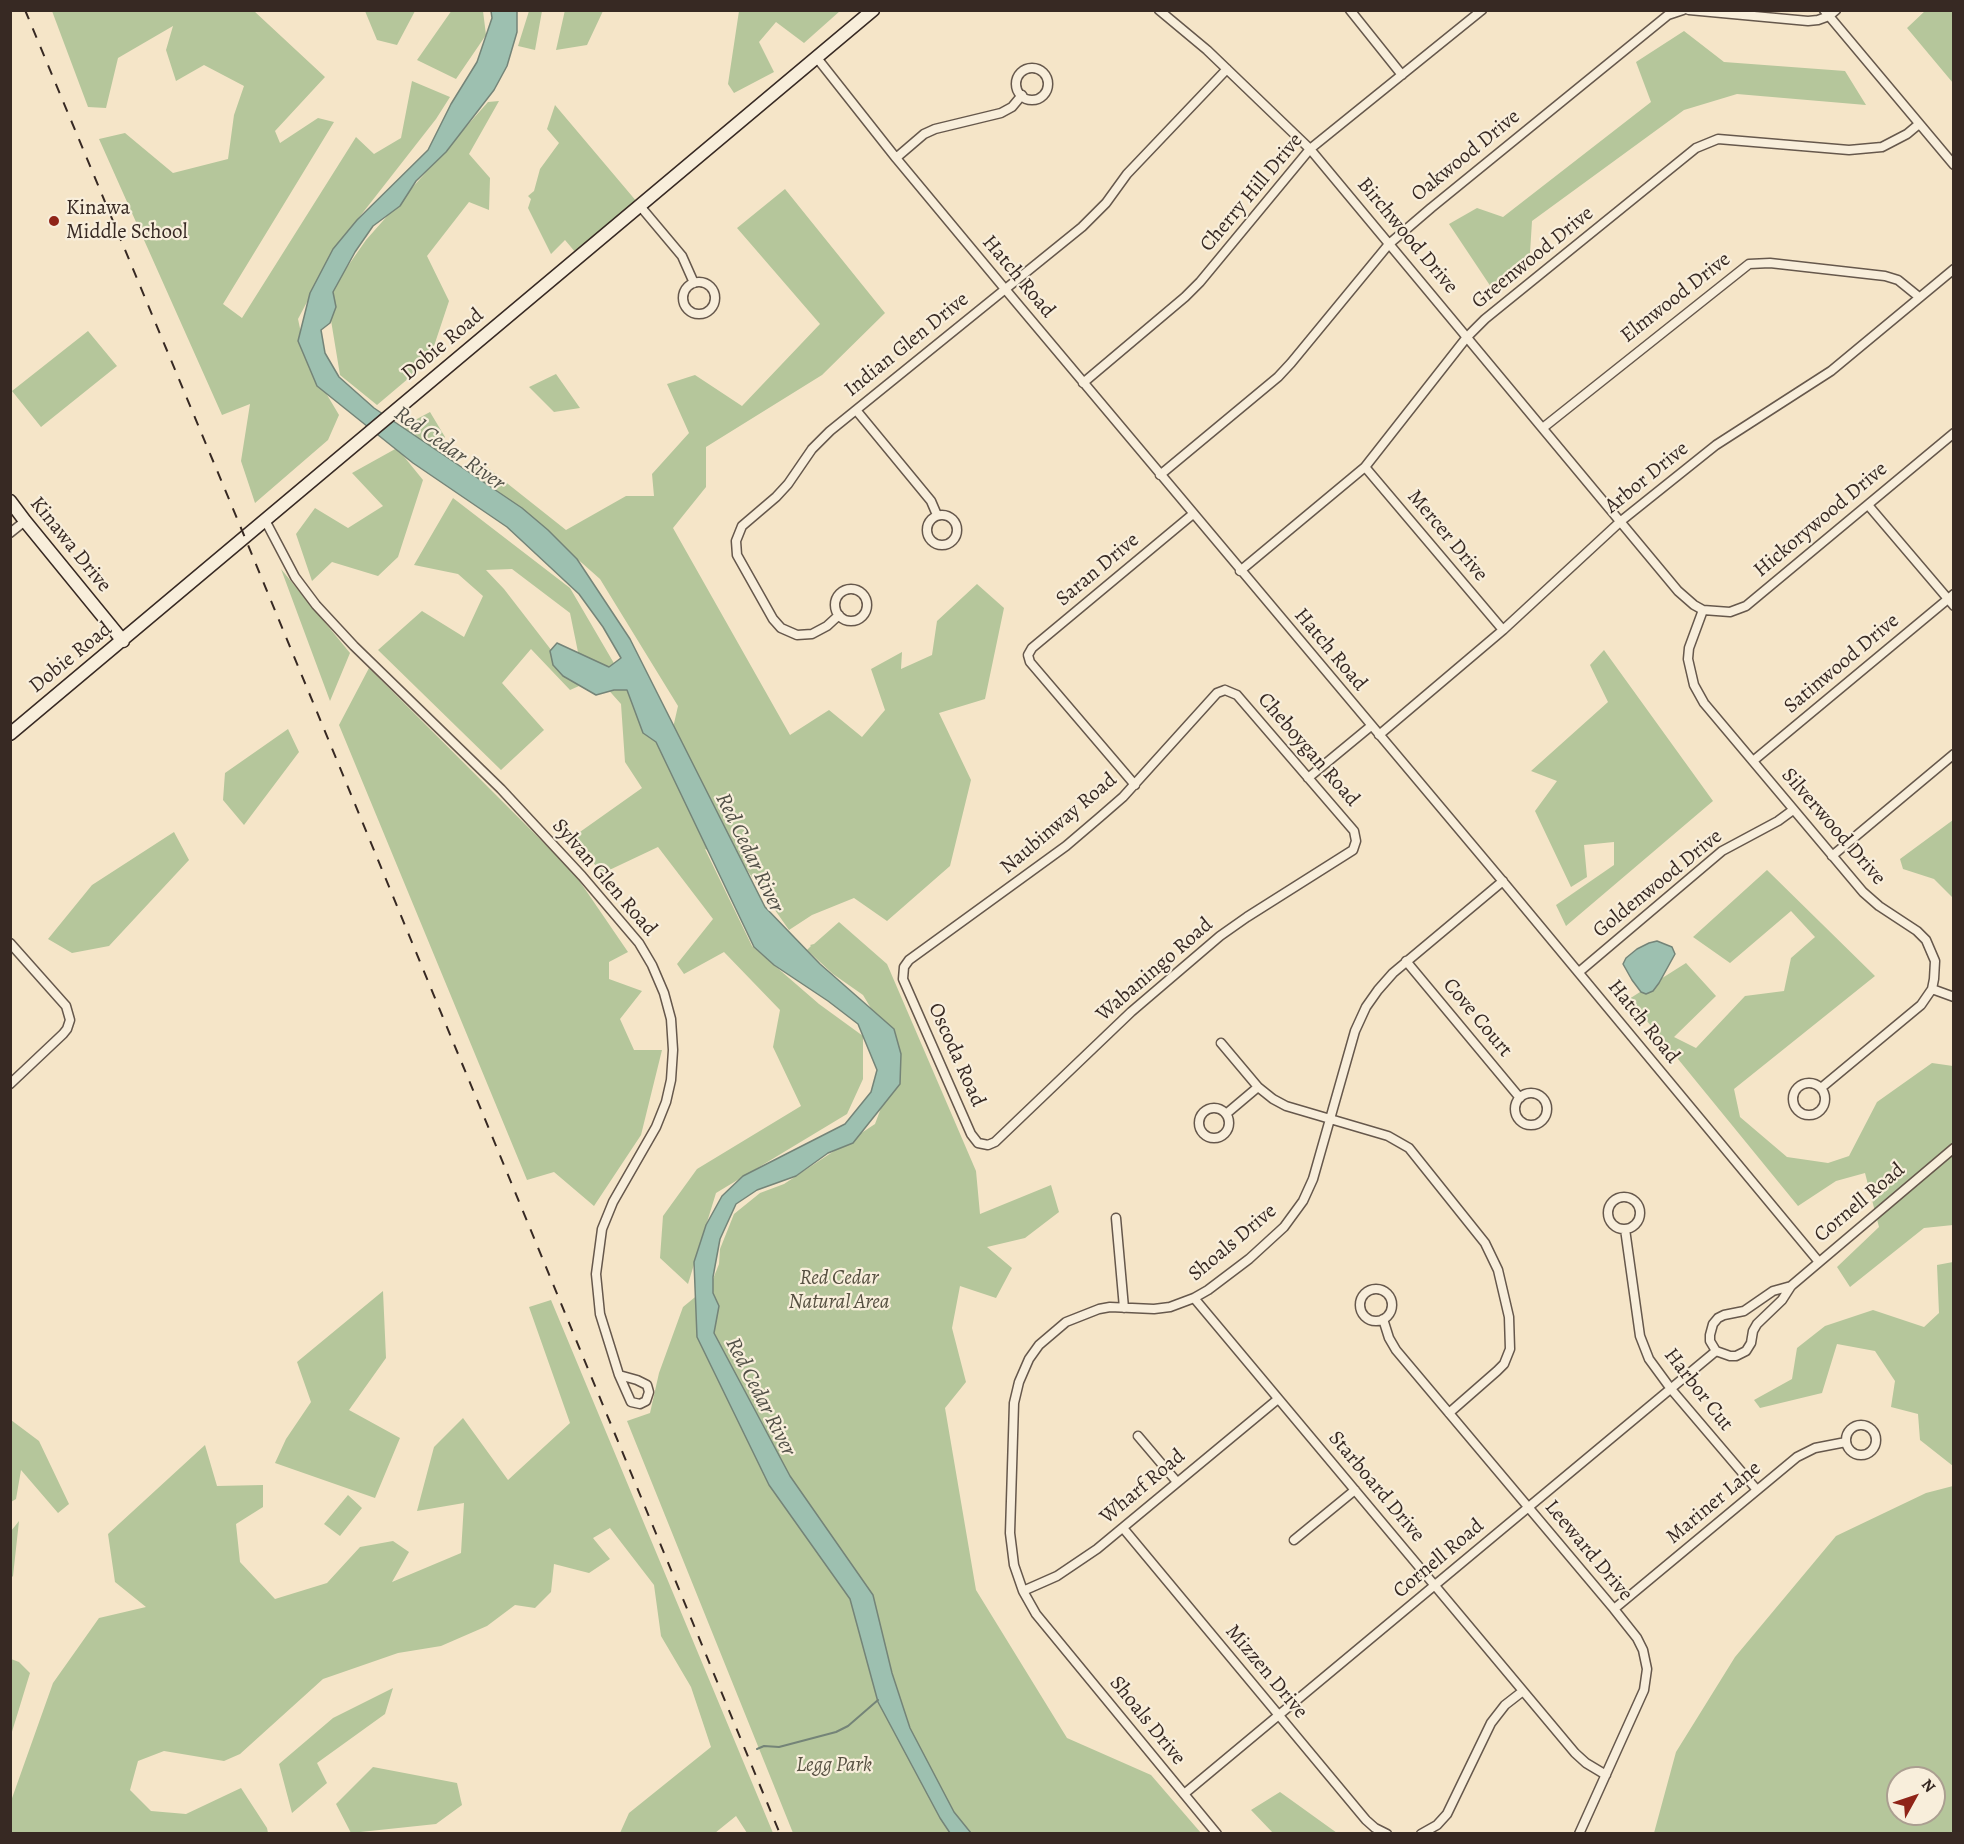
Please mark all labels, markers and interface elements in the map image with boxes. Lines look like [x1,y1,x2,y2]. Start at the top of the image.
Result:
street label: Oakwood Drive [1406,104,1526,208]
street label: Cherry Hill Drive [1195,129,1309,257]
street label: Birchwood Drive [1351,173,1463,299]
place label: Kinawa Middle School [66,196,188,246]
street label: Greenwood Drive [1467,201,1599,315]
marker: Kinawa Middle School [47,214,61,228]
street label: Hatch Road [976,231,1060,323]
street label: Elmwood Drive [1616,247,1736,349]
street label: Indian Glen Drive [840,287,974,403]
street label: Dobie Road [397,303,489,387]
water label: Red Cedar River [388,401,510,497]
street label: Arbor Drive [1600,437,1694,519]
street label: Hickorywood Drive [1749,457,1893,583]
street label: Mercer Drive [1401,485,1493,587]
street label: Kinawa Drive [24,492,116,598]
street label: Saran Drive [1051,528,1145,612]
street label: Hatch Road [1288,604,1372,696]
street label: Satinwood Drive [1779,609,1905,719]
street label: Dobie Road [25,617,117,699]
street label: Cheboygan Road [1252,688,1364,812]
street label: Silverwood Drive [1775,763,1891,891]
street label: Naubinway Road [996,768,1122,880]
water label: Red Cedar River [709,789,789,917]
street label: Sylvan Glen Road [546,814,662,942]
street label: Goldenwood Drive [1588,824,1728,944]
street label: Wabaningo Road [1092,913,1218,1027]
street label: Cove Court [1437,974,1517,1062]
street label: Hatch Road [1602,975,1684,1069]
street label: Oscoda Road [922,999,990,1111]
street label: Cornell Road [1810,1158,1910,1248]
street label: Shoals Drive [1184,1199,1282,1287]
park label: Red Cedar Natural Area [788,1266,890,1316]
water label: Red Cedar River [719,1333,801,1461]
street label: Harbor Cut [1658,1344,1738,1436]
street label: Starboard Drive [1322,1426,1430,1548]
street label: Wharf Road [1095,1444,1191,1530]
street label: Mariner Lane [1662,1456,1766,1550]
street label: Leeward Drive [1538,1495,1638,1607]
street label: Cornell Road [1389,1514,1489,1604]
street label: Mizzen Drive [1219,1620,1313,1724]
street label: Shoals Drive [1103,1671,1191,1771]
park label: Legg Park [796,1753,872,1779]
north arrow [1886,1766,1946,1826]
text: N [1916,1774,1940,1797]

